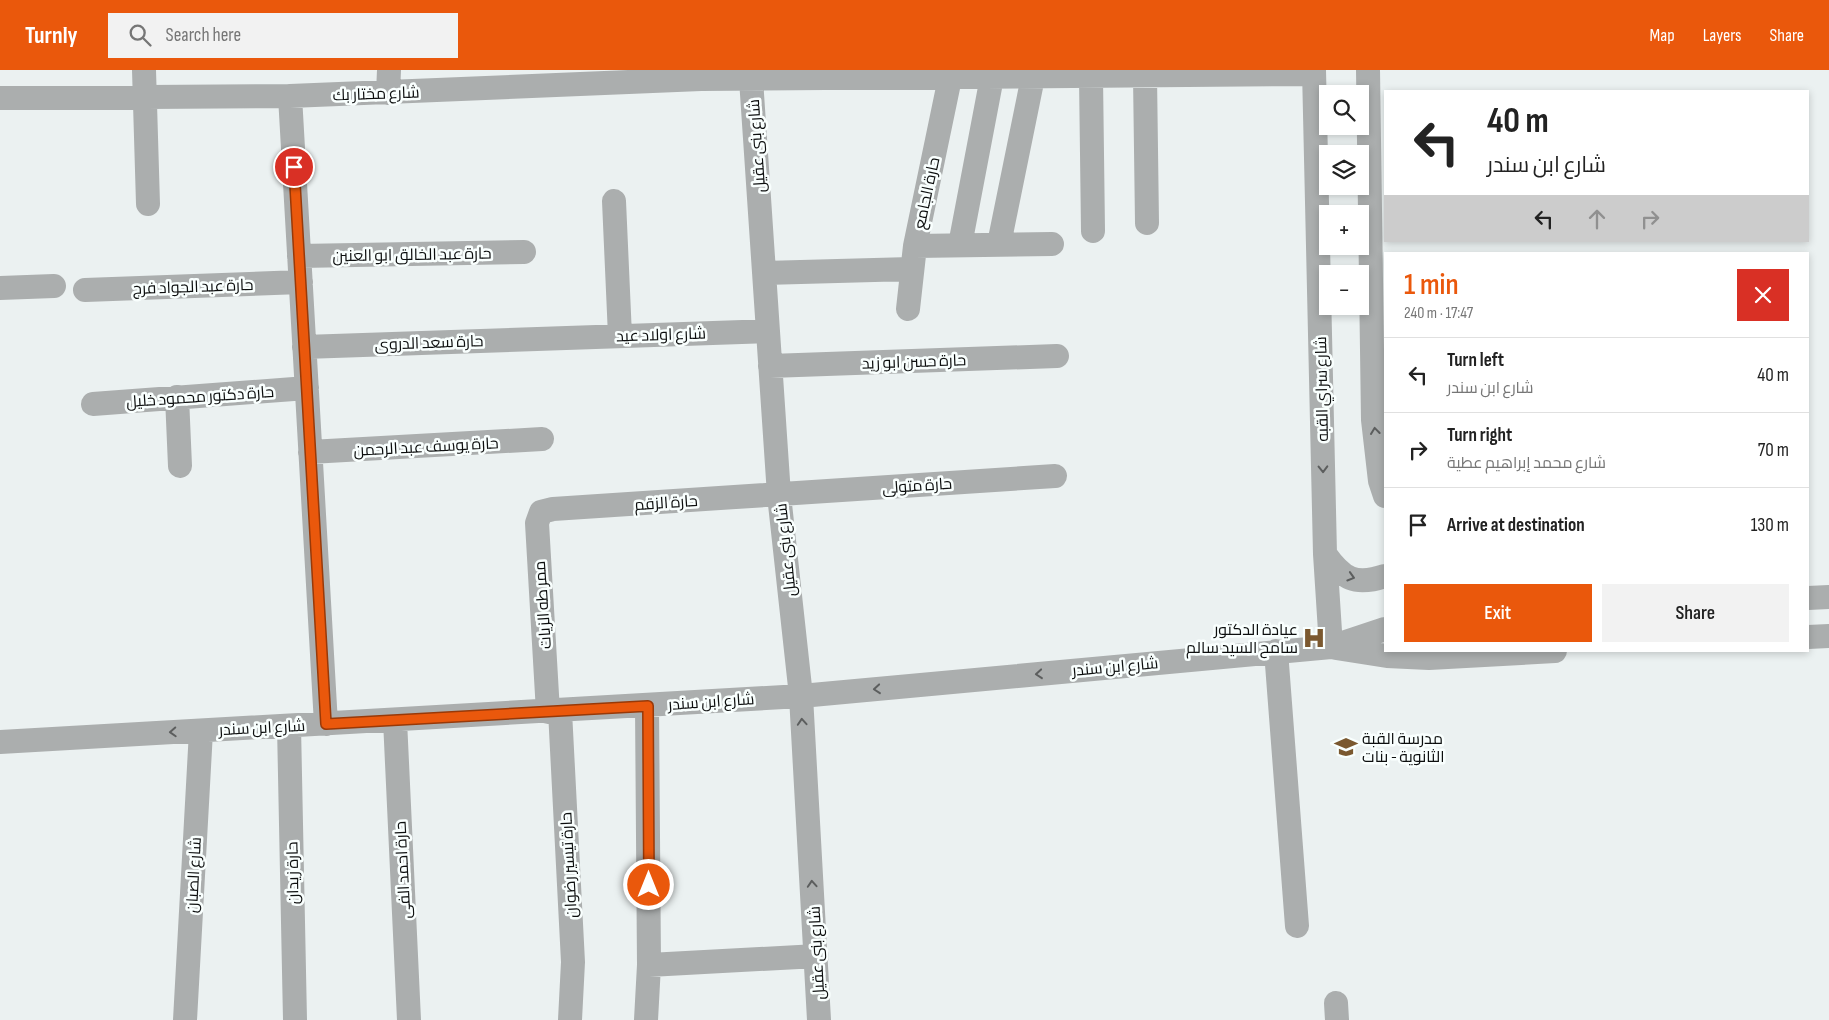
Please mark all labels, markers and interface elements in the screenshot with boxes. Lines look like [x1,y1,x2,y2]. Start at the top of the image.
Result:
search box [108,13,458,58]
text: Turnly [25,21,78,50]
icon: search [126,21,154,49]
text: Search here [166,24,241,47]
text: Map [1650,25,1675,46]
text: Layers [1703,25,1742,46]
text: Share [1770,25,1804,46]
street label: شارع مختار بك [332,83,420,107]
map controls [1319,85,1369,315]
button: search [1319,85,1369,135]
street label: شارع بنى عقيل [745,98,771,193]
text: 40 m [1487,100,1549,143]
icon: left [1404,110,1469,175]
button: layers [1319,145,1369,195]
pin [273,146,315,188]
text: شارع ابن سندر [1487,152,1606,179]
icon: arrive [280,153,308,181]
street label: حارة الجامع [911,156,945,231]
button: + [1319,205,1369,255]
icon: left [1530,205,1558,233]
icon: ahead [1583,205,1611,233]
icon: right [1636,205,1664,233]
street label: حارة عبد الخالق ابو العنين [332,245,492,266]
button: − [1319,265,1369,315]
text: 1 min [1404,267,1459,303]
button: close [1737,269,1789,321]
street label: حارة عبد الجواد فرج [132,276,254,300]
text: 240 m · 17:47 [1404,304,1473,323]
street label: شارع اولاد عيد [616,324,706,348]
street label: حارة سعد الدروى [374,332,484,355]
street label: شارع سراي القبه [1312,336,1336,442]
text: Turn left [1447,349,1504,372]
street label: حارة حسن ابو زيد [862,351,967,374]
icon: left [1404,361,1432,389]
text: 40 m [1757,364,1789,387]
text: شارع ابن سندر [1447,379,1534,398]
street label: حارة دكتور محمود خليل [126,383,275,412]
text: Turn right [1447,424,1512,447]
one-way arrow [1370,426,1381,434]
street label: حارة يوسف عبد الرحمن [353,434,499,461]
icon: right [1404,436,1432,464]
text: 70 m [1758,439,1789,462]
text: شارع محمد إبراهيم عطية [1447,454,1606,473]
one-way arrow [1318,465,1328,473]
street label: حارة متولى [881,475,953,498]
street label: حارة الزقم [634,492,698,516]
street label: شارع بنى عقيل [772,502,802,597]
icon: arrive [1404,511,1432,539]
text: Arrive at destination [1447,514,1585,537]
text: 130 m [1751,514,1789,537]
street label: ممر طه الزيات [531,560,556,650]
one-way arrow [1346,572,1354,582]
button: Exit [1404,584,1592,642]
button: Share [1602,584,1789,642]
place label: عيادة الدكتور سامح السيد سالم [1186,621,1298,659]
hospital icon: عيادة الدكتور سامح السيد سالم [1301,625,1327,651]
street label: شارع ابن سندر [1070,654,1159,682]
one-way arrow [1035,668,1043,679]
one-way arrow [873,683,881,694]
street label: شارع ابن سندر [666,690,755,716]
street label: شارع ابن سندر [217,717,306,741]
one-way arrow [797,717,808,725]
one-way arrow [169,727,177,738]
place label: مدرسة القبة الثانوية - بنات [1362,730,1444,767]
school or university icon: مدرسة القبة الثانوية - بنات [1333,734,1359,760]
street label: حارة تيسير رضوان [557,811,582,918]
street label: حارة احمد الفى [391,821,416,919]
street label: شارع الصبان [183,837,207,914]
street label: حارة زيدان [283,841,304,905]
position arrow [622,858,674,910]
one-way arrow [807,880,818,888]
street label: شارع بنى عقيل [806,906,830,1000]

